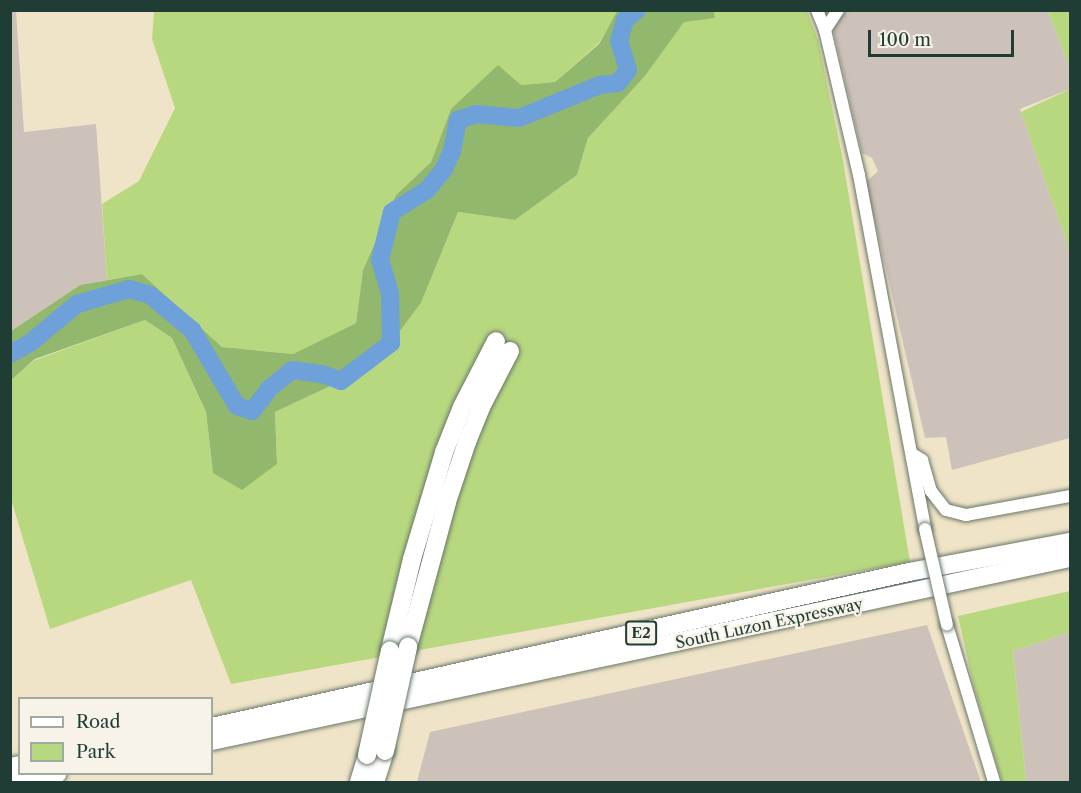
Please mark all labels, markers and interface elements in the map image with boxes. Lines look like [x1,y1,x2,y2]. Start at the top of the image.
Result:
scale bar [871,18,1016,56]
text: 100 m [879,29,931,51]
street label: South Luzon Expressway [674,594,864,652]
road number: E2 [624,621,658,645]
legend [18,697,213,775]
text: Road [76,711,121,733]
text: Park [76,741,115,763]

